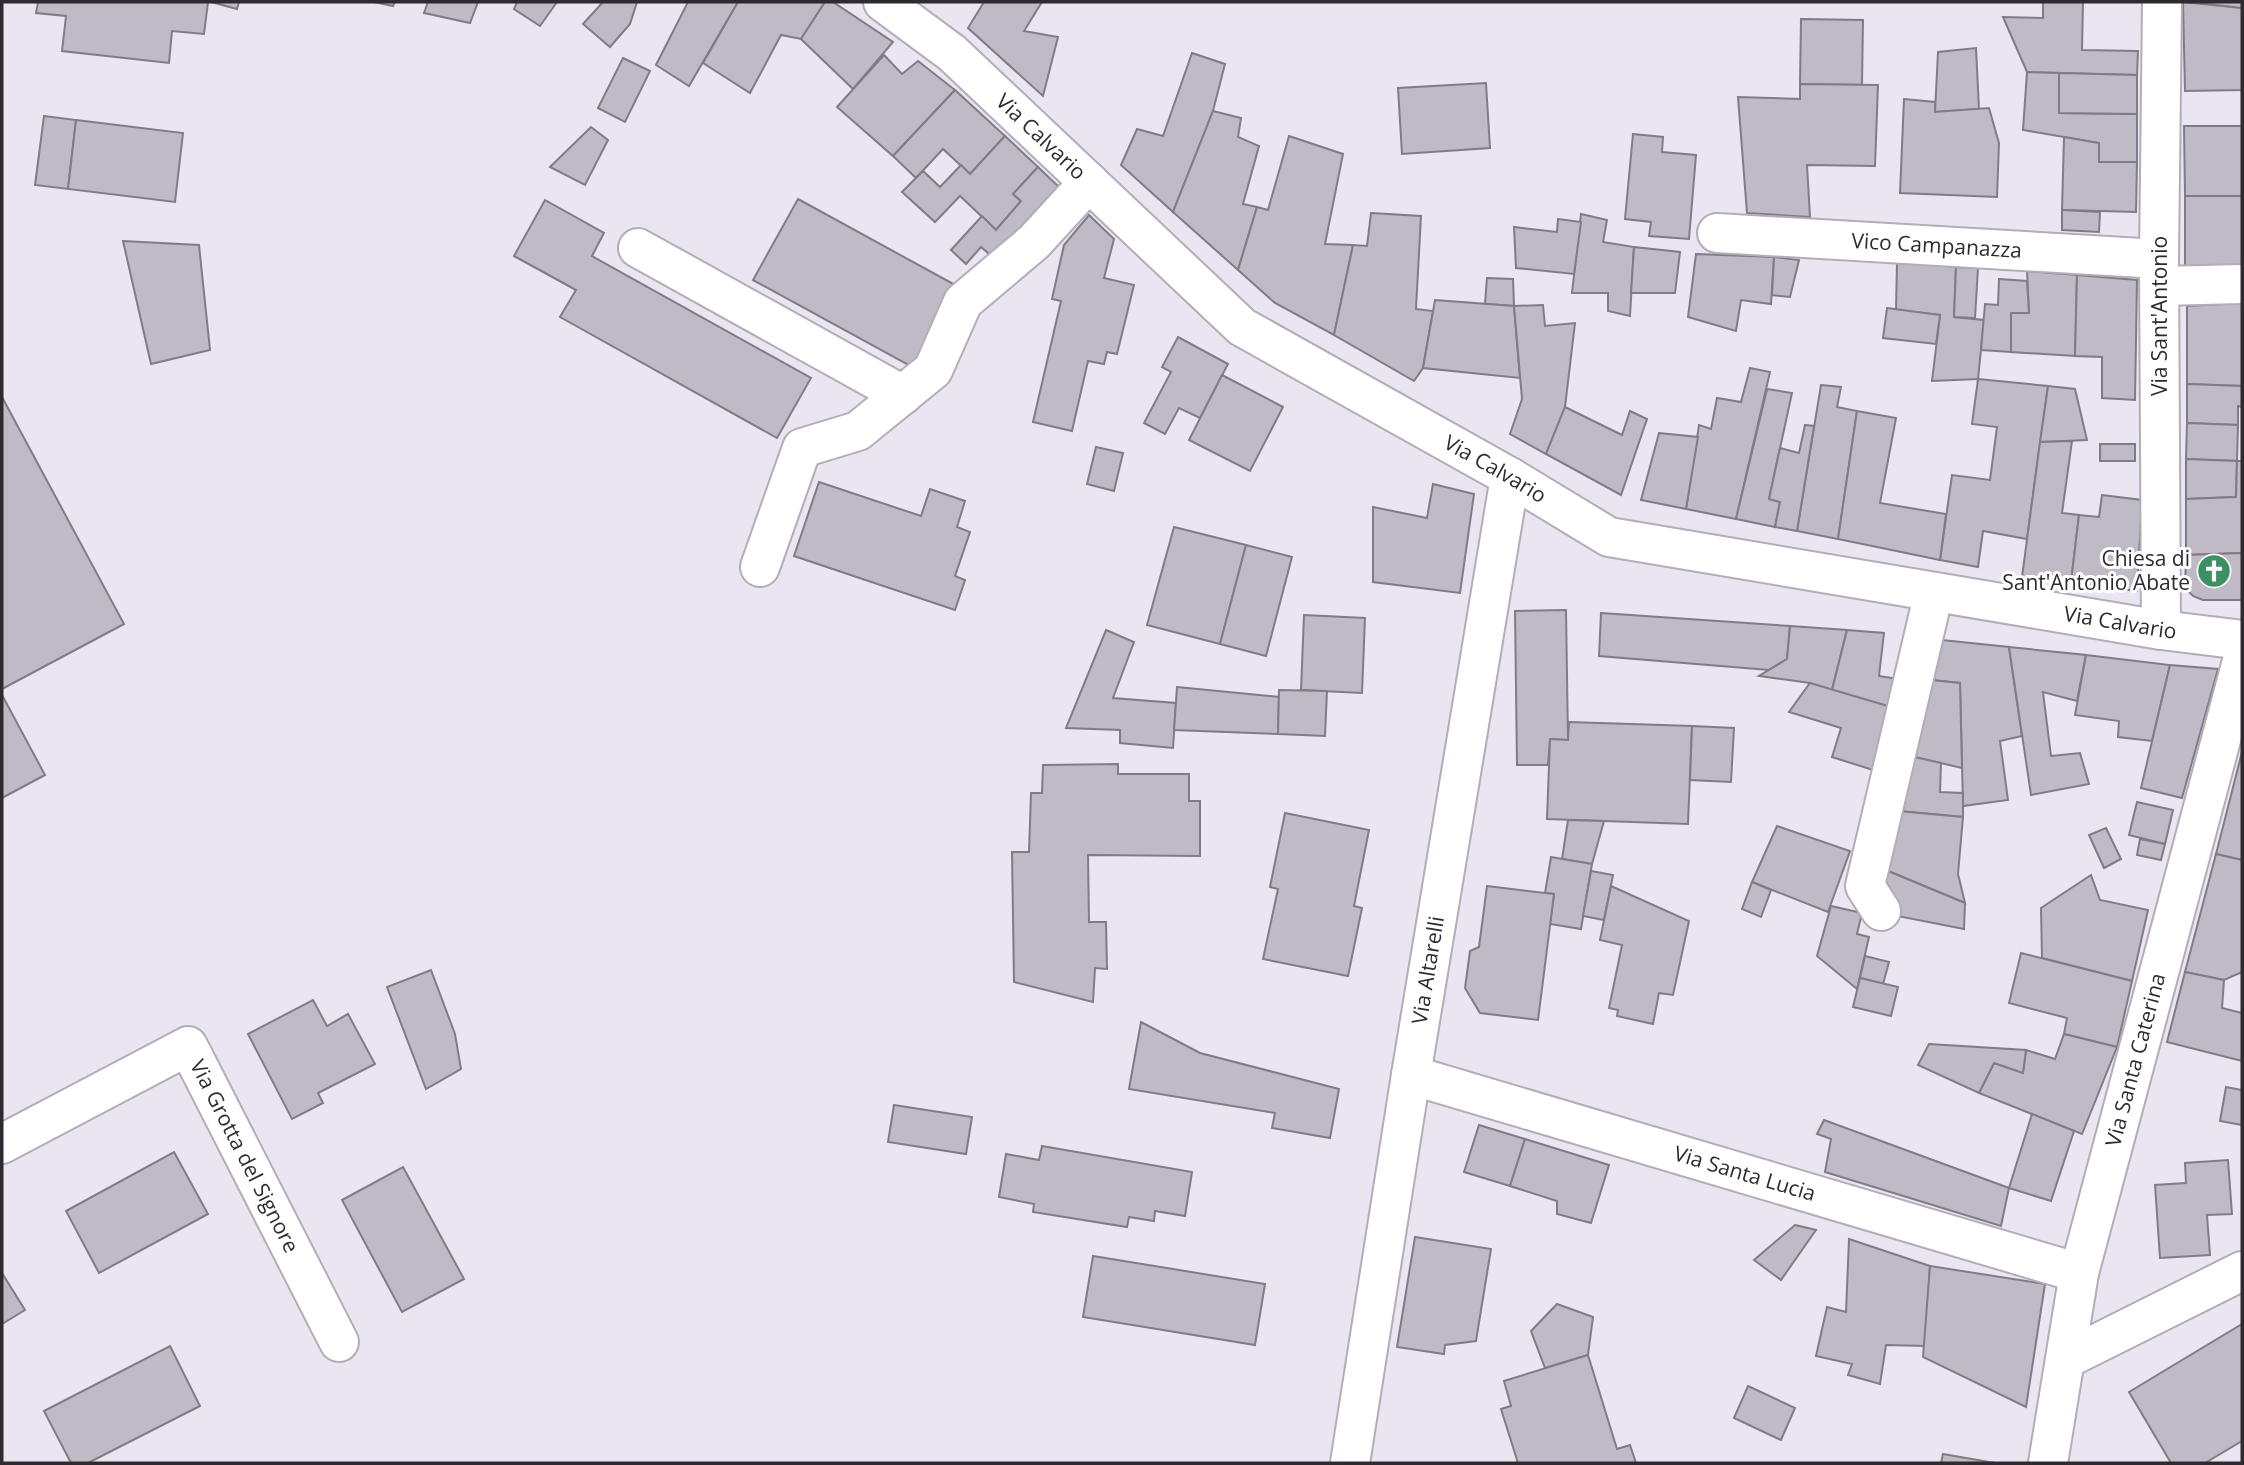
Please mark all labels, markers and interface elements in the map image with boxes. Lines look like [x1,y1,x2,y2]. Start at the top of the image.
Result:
street label: Via Calvario [990,87,1093,185]
street label: Vico Campanazza [1851,226,2023,264]
street label: Via Sant'Antonio [2145,236,2173,396]
street label: Via Calvario [1439,428,1552,509]
place label: Chiesa di Sant'Antonio Abate [2002,544,2190,596]
church icon: Chiesa di Sant'Antonio Abate [2195,552,2233,590]
street label: Via Calvario [2062,599,2178,645]
street label: Via Altarelli [1405,914,1450,1026]
street label: Via Santa Caterina [2098,970,2171,1149]
street label: Via Grotta del Signore [184,1054,306,1257]
street label: Via Santa Lucia [1671,1139,1819,1207]

